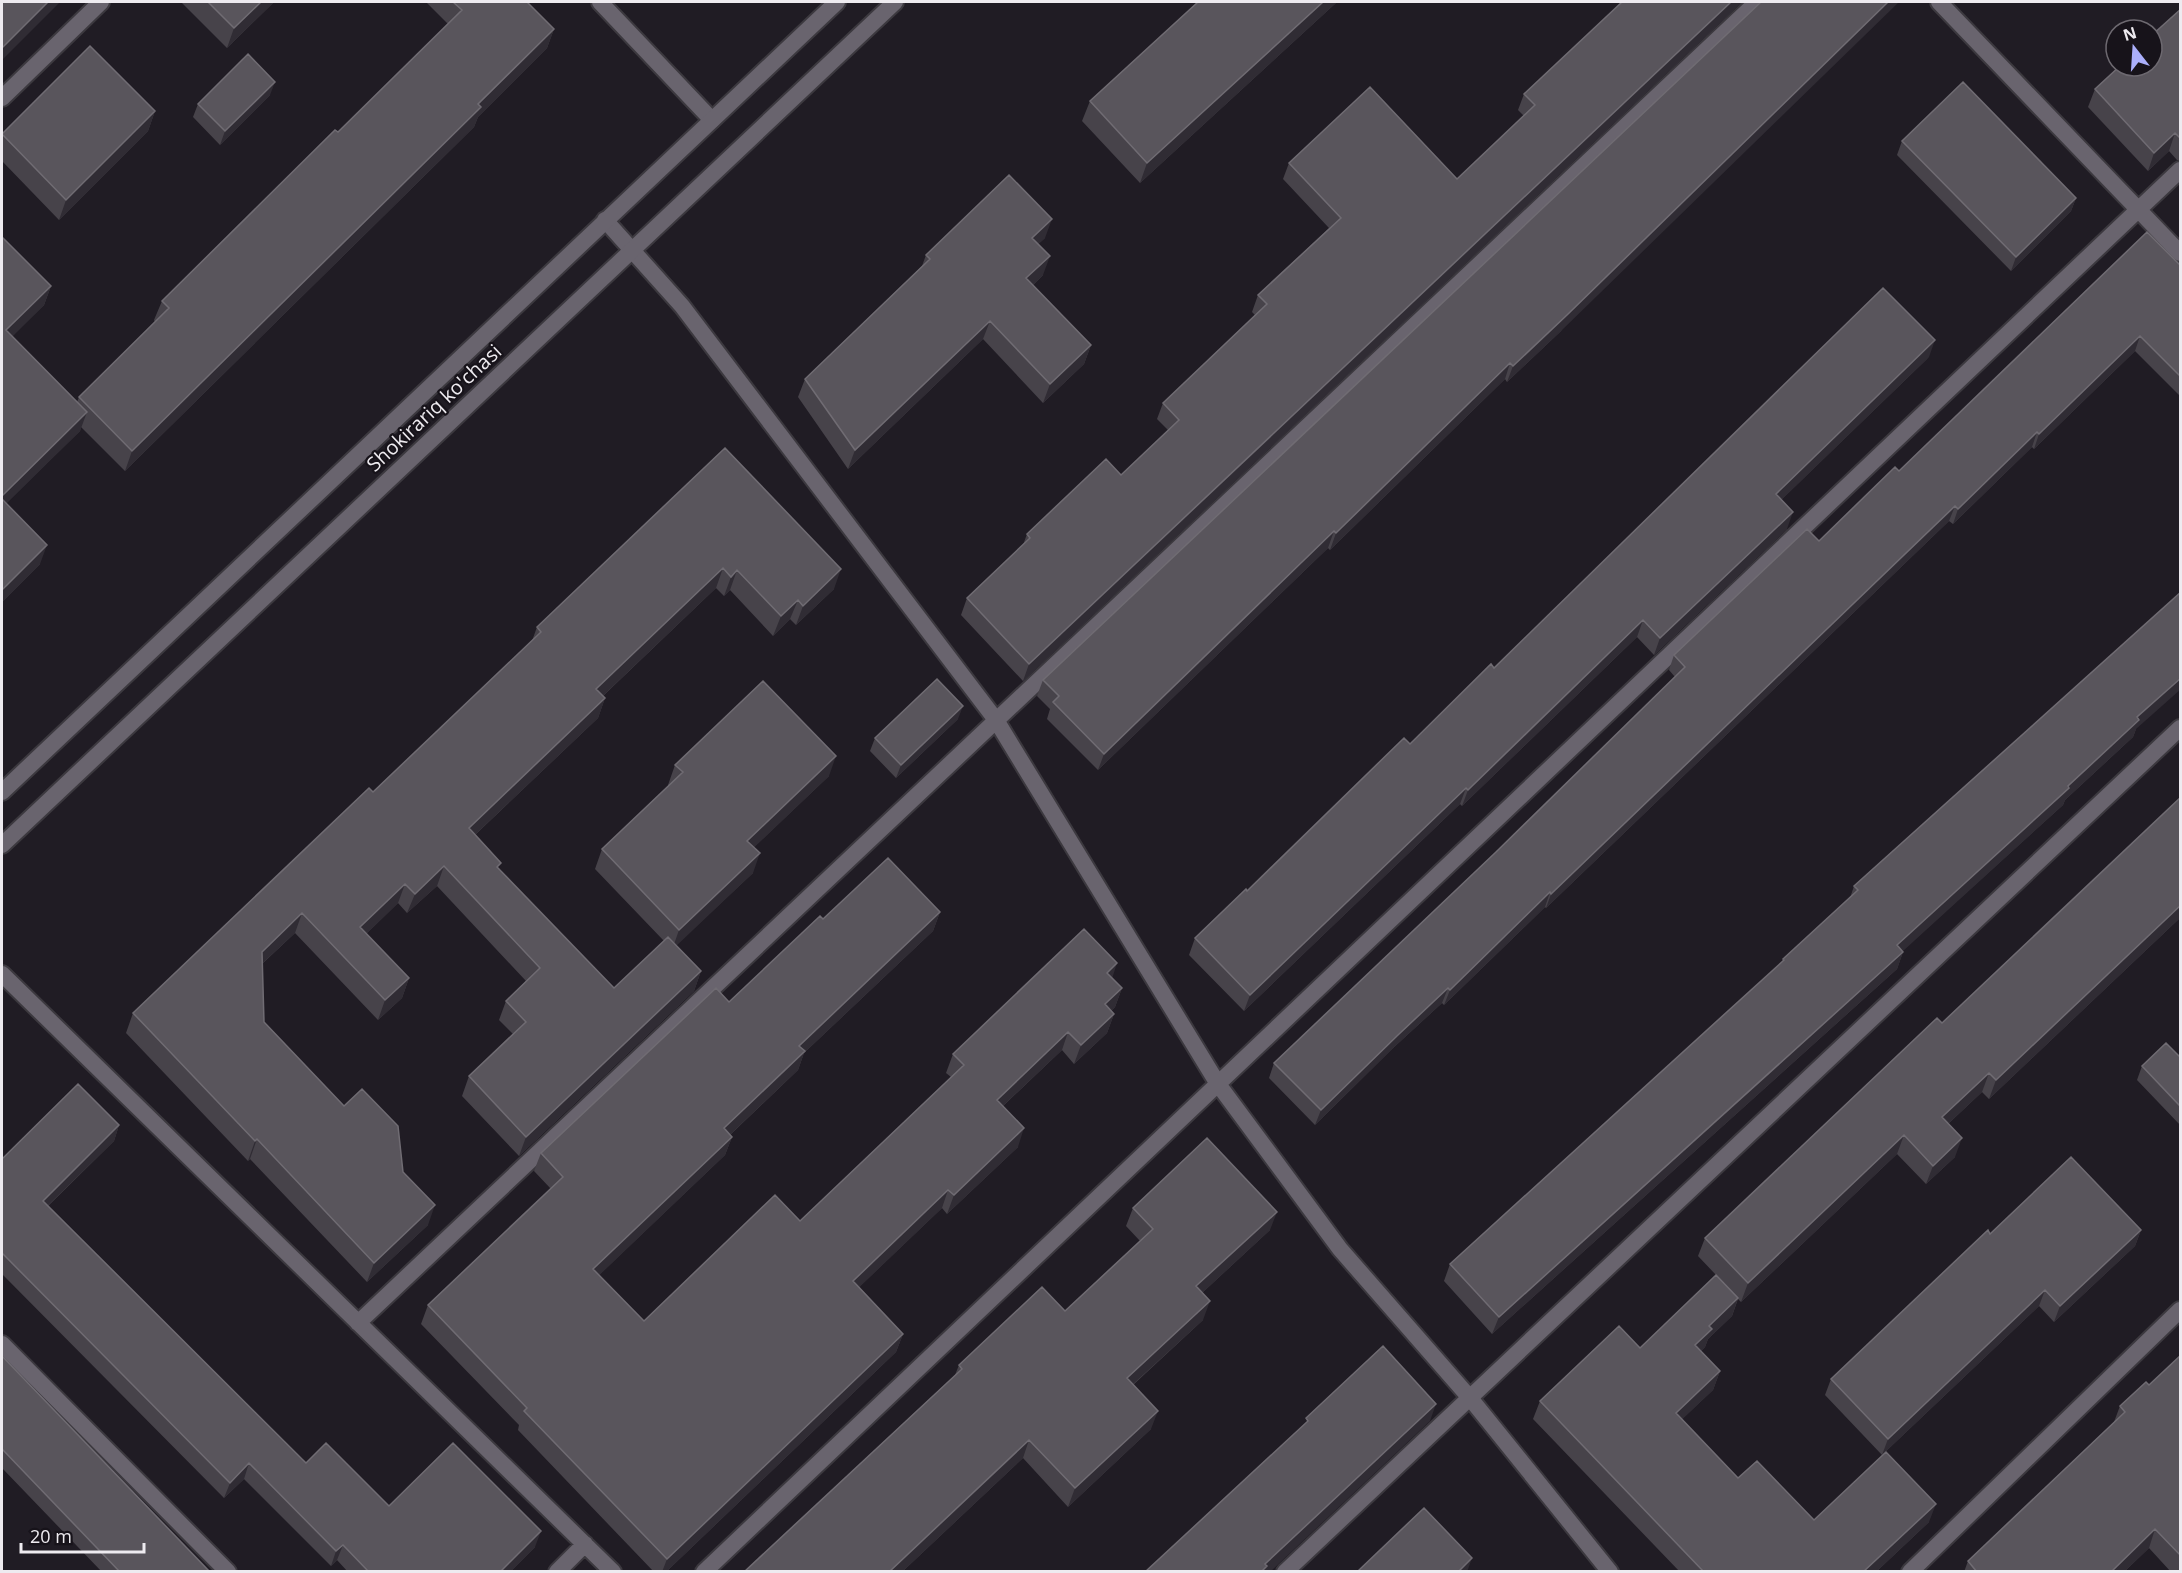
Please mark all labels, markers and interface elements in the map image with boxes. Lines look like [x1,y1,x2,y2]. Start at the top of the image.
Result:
north arrow [2104,18,2164,78]
text: N [2120,21,2139,46]
street label: Shokirariq ko'chasi [360,338,507,477]
scale bar [21,1516,144,1554]
text: 20 m [30,1524,72,1548]

